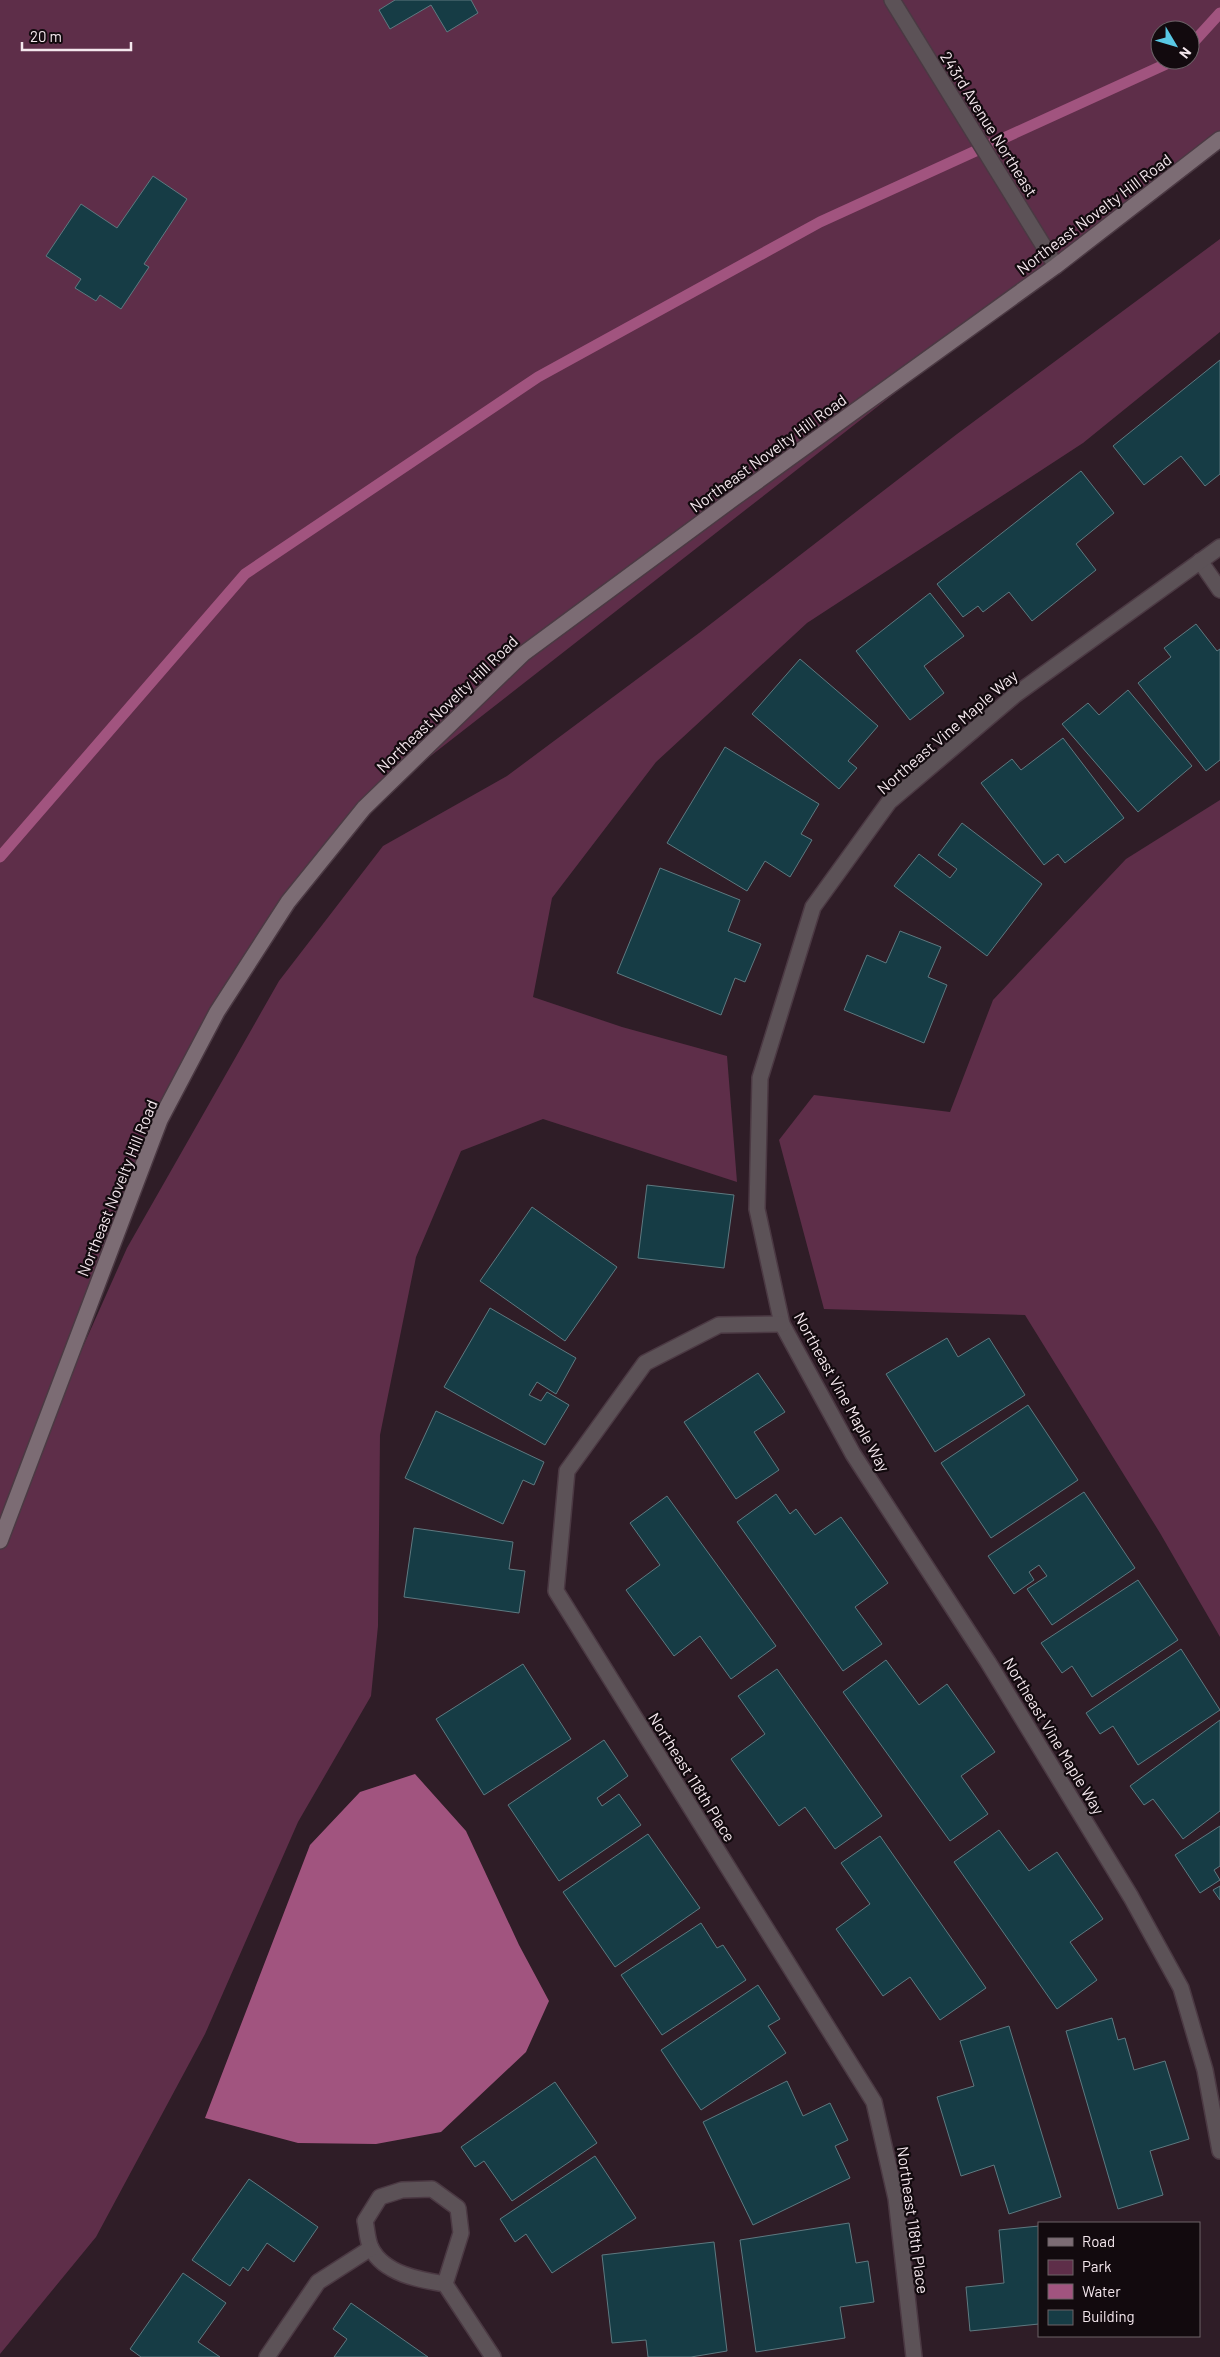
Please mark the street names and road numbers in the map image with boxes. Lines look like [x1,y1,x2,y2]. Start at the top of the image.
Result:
street label: 243rd Avenue Northeast [937,48,1042,200]
street label: Northeast Novelty Hill Road [1013,149,1175,278]
street label: Northeast Novelty Hill Road [686,389,850,516]
street label: Northeast Novelty Hill Road [372,631,521,776]
street label: Northeast Vine Maple Way [873,665,1021,798]
street label: Northeast Novelty Hill Road [72,1097,161,1279]
street label: Northeast Vine Maple Way [791,1309,895,1475]
street label: Northeast Vine Maple Way [1000,1654,1109,1818]
street label: Northeast 118th Place [645,1709,740,1845]
street label: Northeast 118th Place [894,2145,933,2295]

